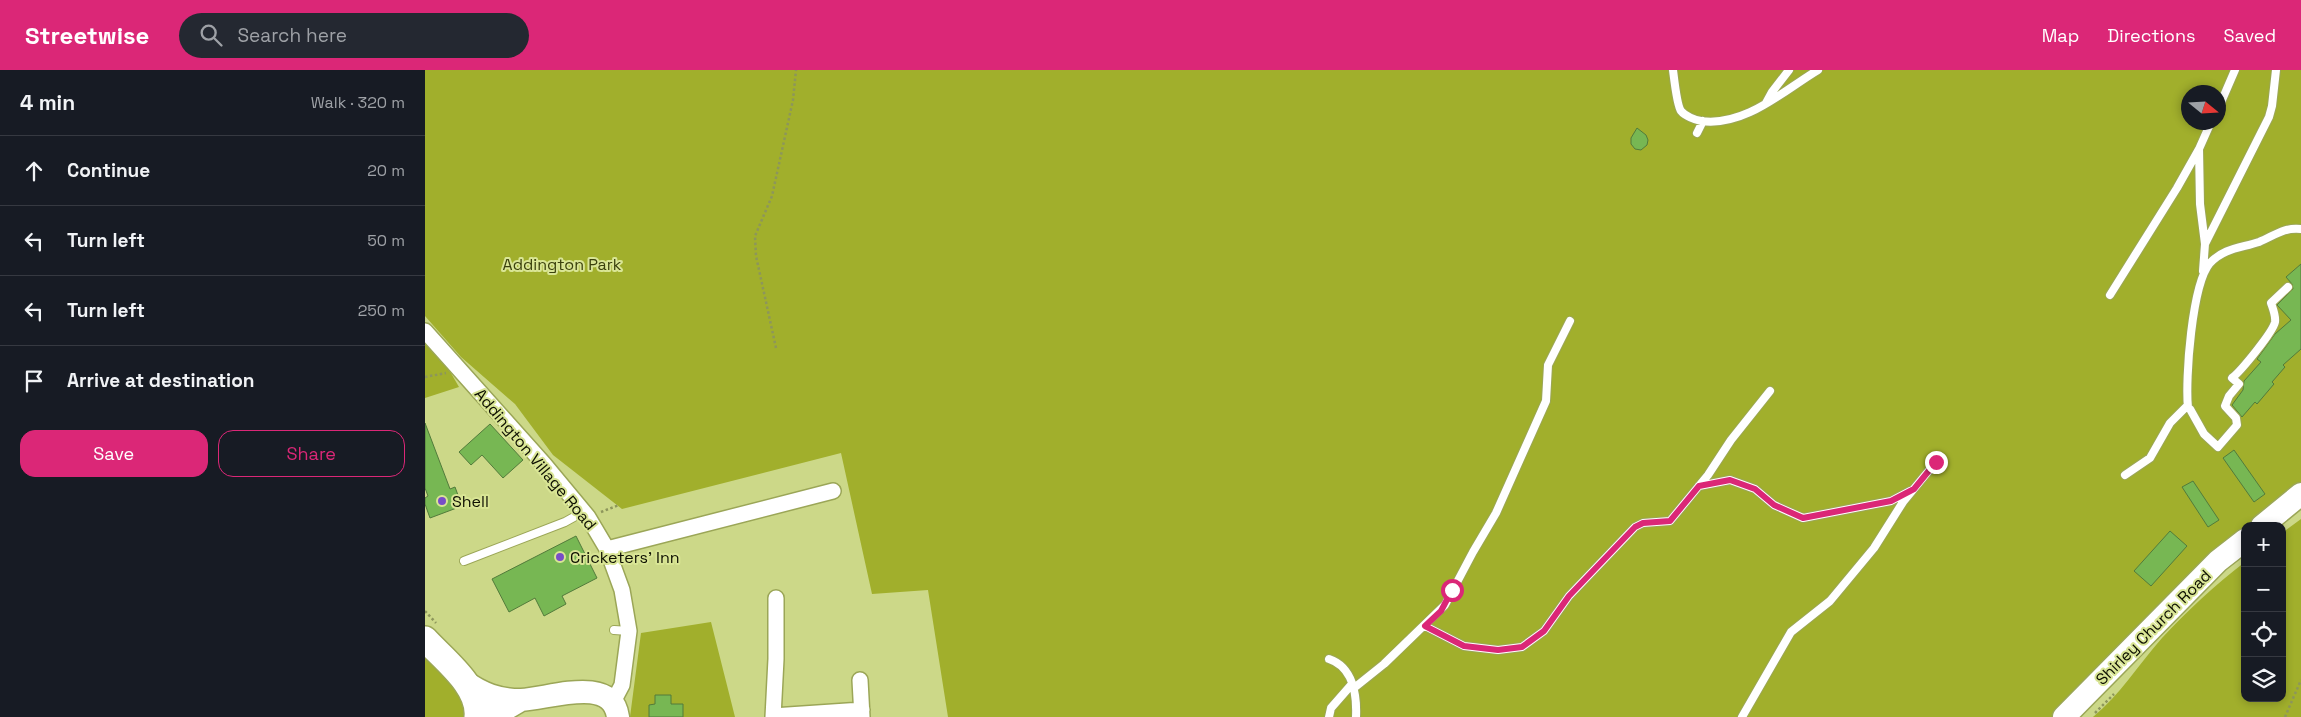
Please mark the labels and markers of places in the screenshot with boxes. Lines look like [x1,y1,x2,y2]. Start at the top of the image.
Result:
place label: Shell [452,491,489,512]
marker: Shell [436,495,448,507]
place label: Cricketers' Inn [570,547,680,568]
marker: Cricketers' Inn [554,551,566,563]

